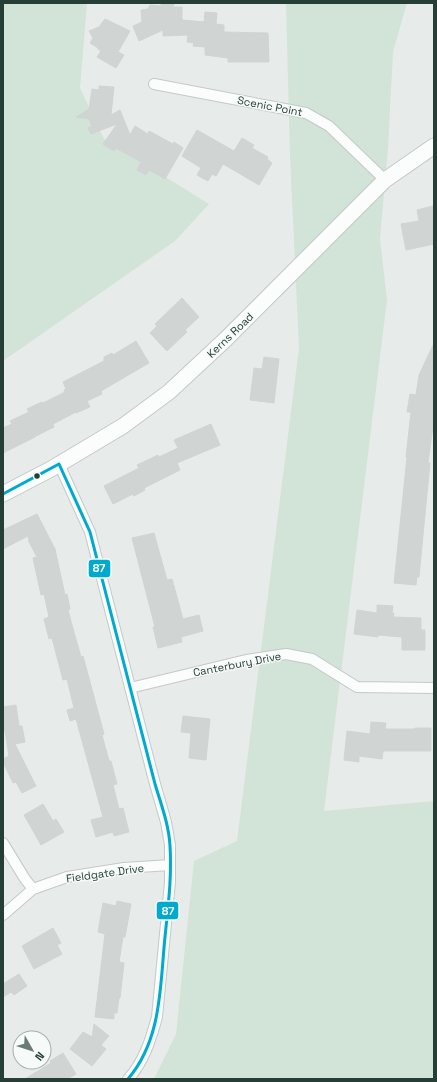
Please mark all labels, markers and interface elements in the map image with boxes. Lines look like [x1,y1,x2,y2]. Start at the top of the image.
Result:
street label: Scenic Point [236,93,304,119]
street label: Kerns Road [204,309,256,361]
unlabelled marker [32,471,42,481]
line badge: 87 [88,559,111,578]
text: 87 [93,561,105,575]
street label: Canterbury Drive [192,649,282,679]
street label: Fieldgate Drive [65,861,145,885]
line badge: 87 [156,901,179,920]
text: 87 [162,904,174,918]
north arrow [12,1030,52,1070]
text: N [32,1049,48,1064]

